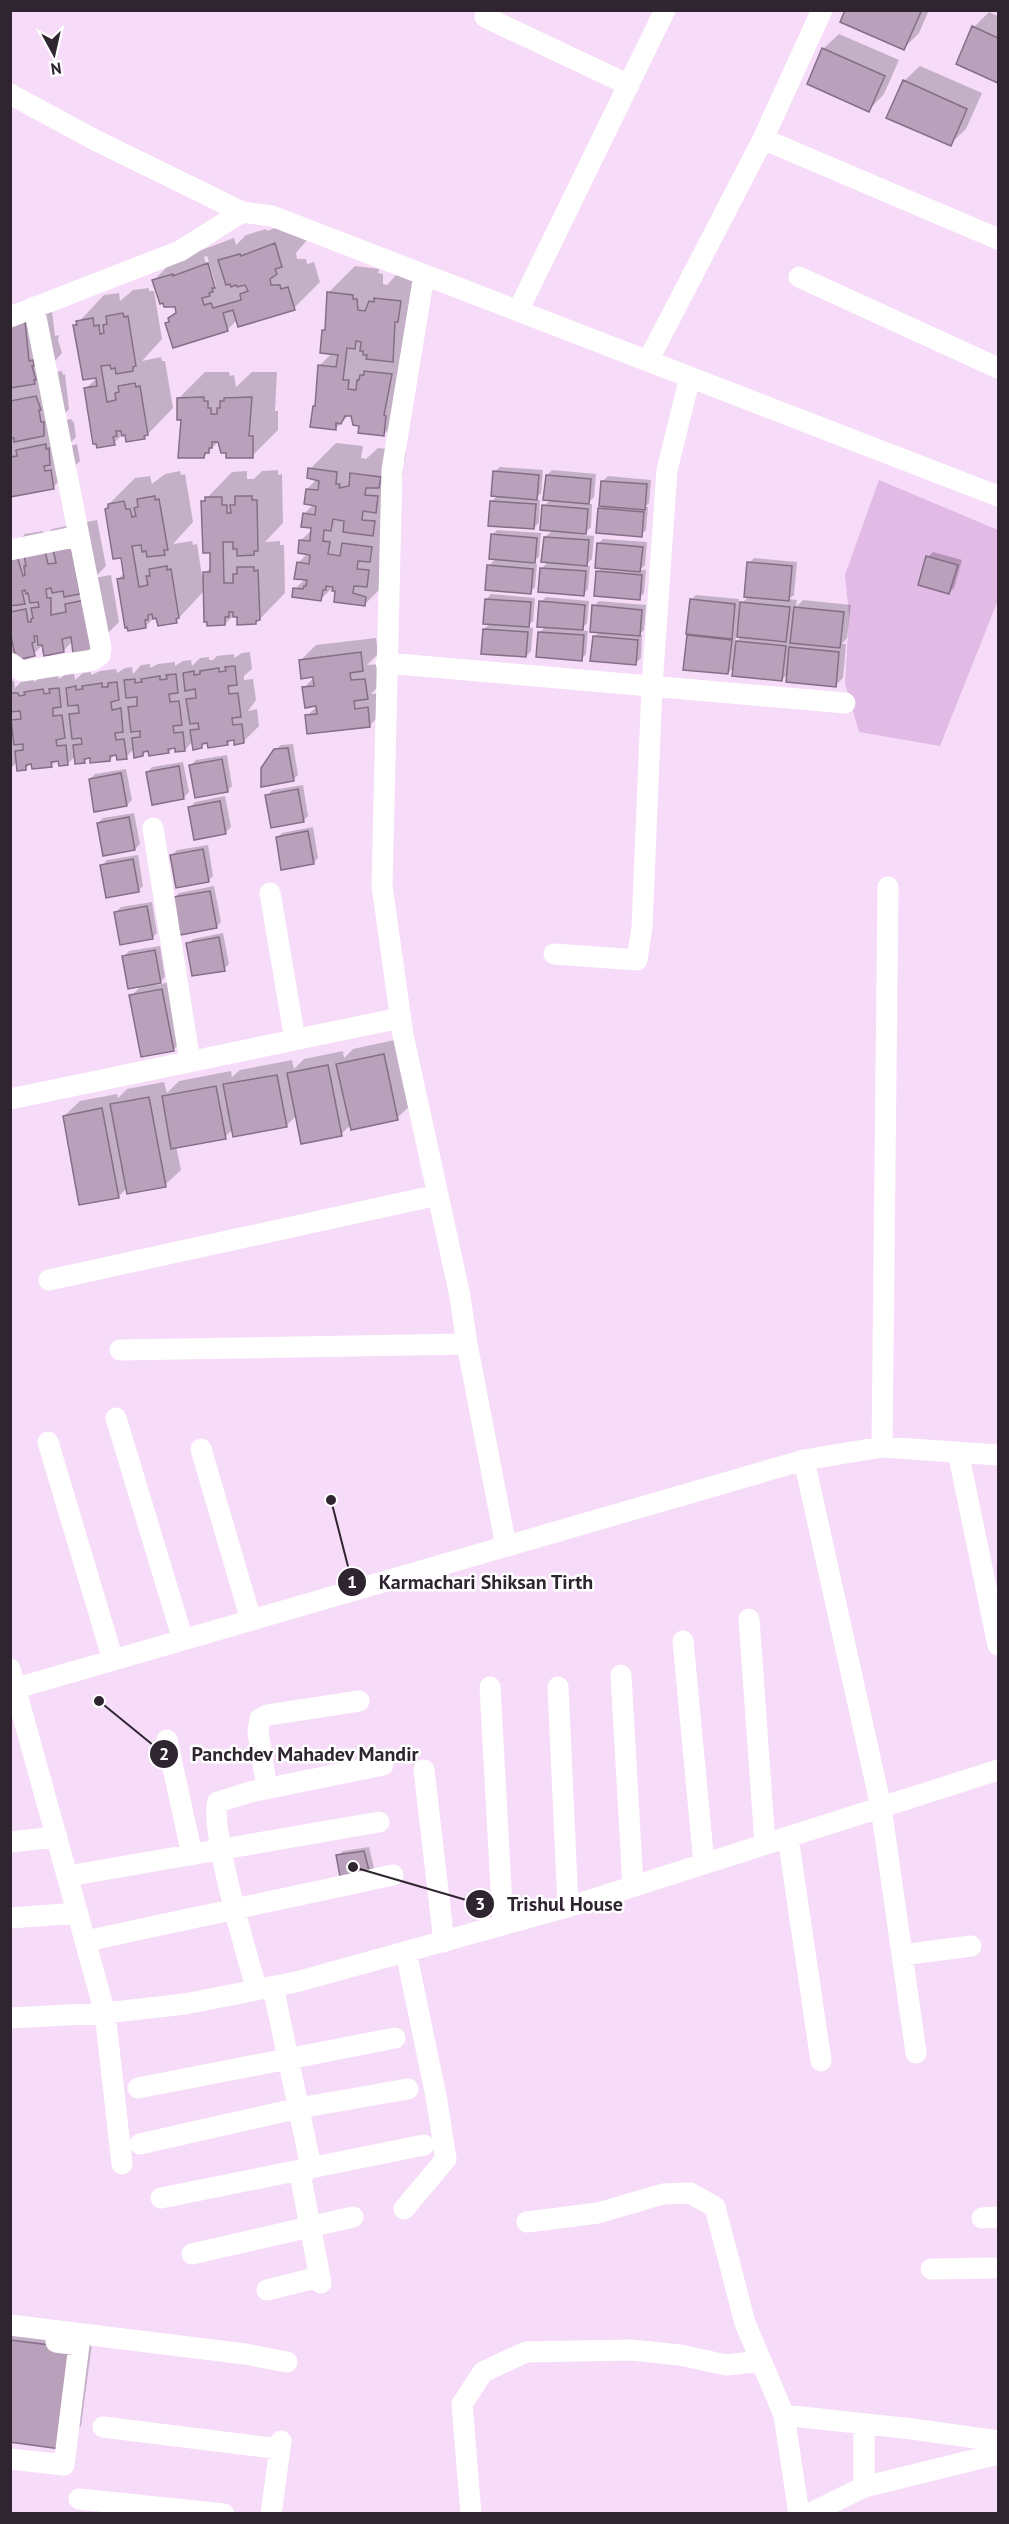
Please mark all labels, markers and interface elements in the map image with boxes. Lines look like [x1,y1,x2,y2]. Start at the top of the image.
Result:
north arrow [24,24,84,84]
text: N [49,58,63,79]
callout: Karmachari Shiksan Tirth [337,1563,606,1601]
text: Karmachari Shiksan Tirth [379,1569,593,1595]
text: 1 [347,1570,357,1593]
callout: Panchdev Mahadev Mandir [149,1735,431,1773]
text: Panchdev Mahadev Mandir [191,1741,419,1767]
text: 2 [159,1742,169,1765]
callout: Trishul House [465,1885,635,1923]
text: Trishul House [507,1891,623,1917]
text: 3 [475,1892,485,1915]

